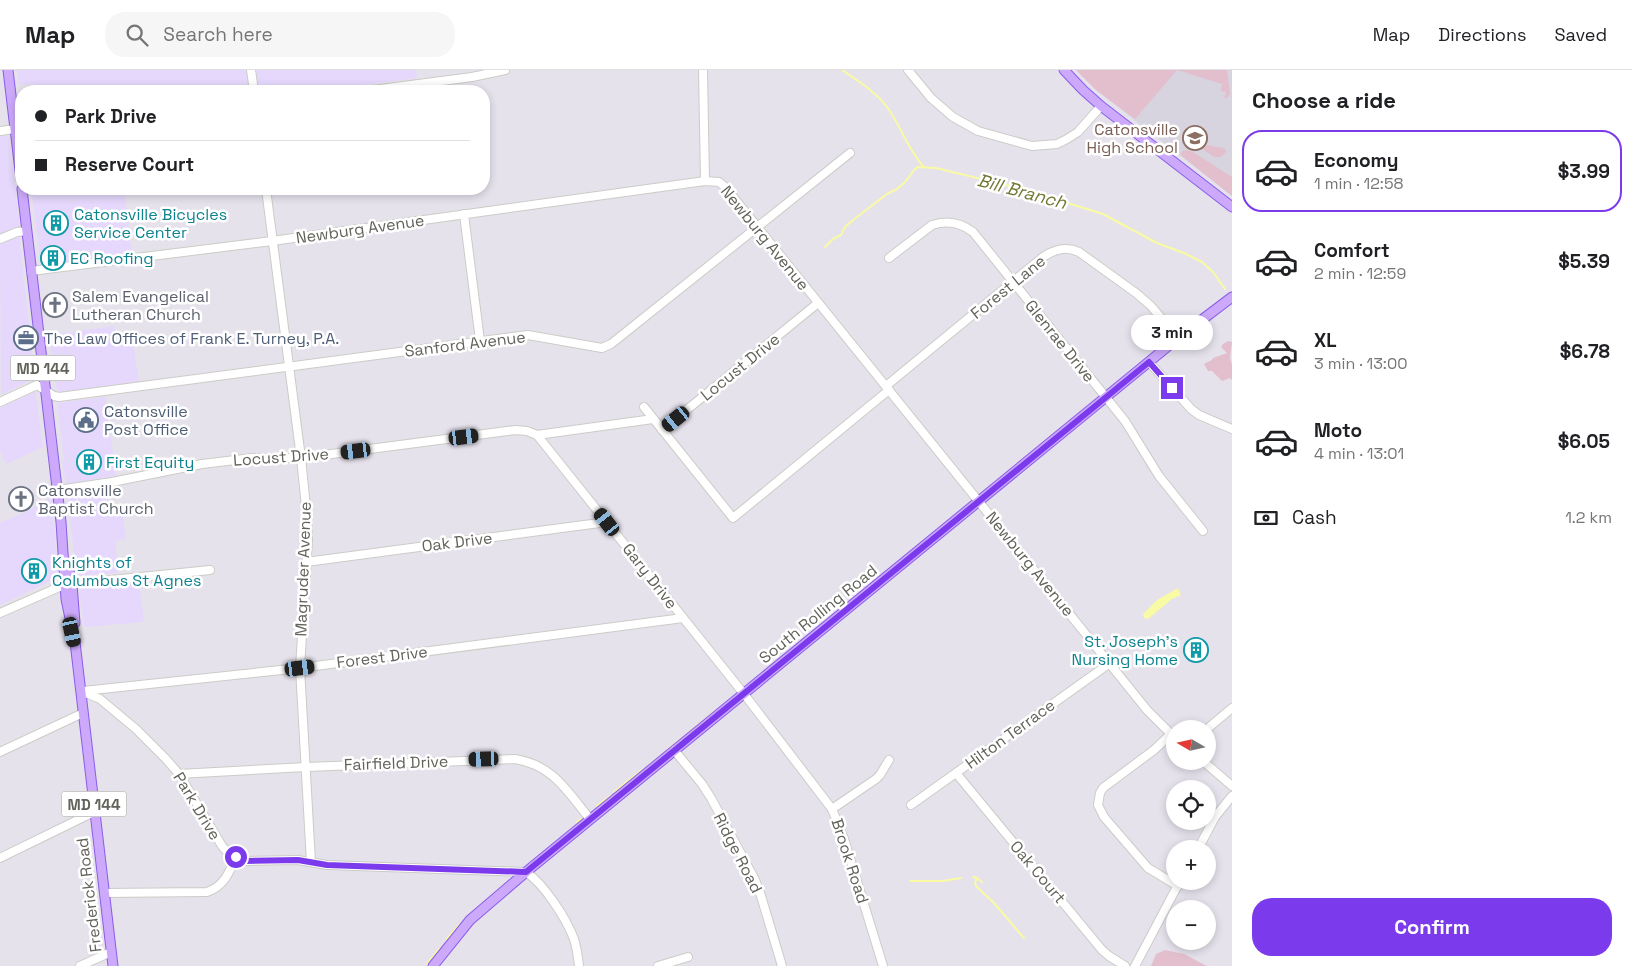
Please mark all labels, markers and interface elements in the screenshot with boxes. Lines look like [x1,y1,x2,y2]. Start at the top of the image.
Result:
search box [105,12,455,57]
text: Map [25,19,75,50]
icon: search [123,21,151,49]
text: Search here [163,22,273,47]
text: Map [1373,23,1410,46]
text: Directions [1438,23,1527,46]
text: Saved [1555,23,1607,46]
text: Choose a ride [1252,86,1396,114]
text: Park Drive [65,104,157,129]
place label: Catonsville High School [1087,119,1178,158]
school or university icon: Catonsville High School [1182,125,1208,151]
text: Economy [1314,148,1398,173]
icon: car [1254,149,1299,194]
text: Reserve Court [65,152,194,177]
text: $3.99 [1558,159,1610,184]
water label: Bill Branch [975,168,1070,214]
text: 1 min · 12:58 [1314,173,1403,194]
street label: Newburg Avenue [716,181,814,295]
place label: Catonsville Bicycles Service Center [74,204,227,243]
building icon: Catonsville Bicycles Service Center [43,210,69,236]
street label: Newburg Avenue [295,210,425,248]
text: Comfort [1314,238,1390,263]
icon: car [1254,239,1299,284]
building icon: EC Roofing [40,245,66,271]
place label: EC Roofing [70,248,154,269]
text: $5.39 [1558,249,1610,274]
street label: Forest Lane [966,250,1050,324]
text: 2 min · 12:59 [1314,263,1406,284]
place label: Salem Evangelical Lutheran Church [72,286,209,325]
church icon: Salem Evangelical Lutheran Church [42,292,68,318]
street label: Glenrae Drive [1020,295,1100,387]
callout: 3 min [1131,316,1213,350]
text: 3 min [1151,322,1193,343]
office icon: The Law Offices of Frank E. Turney, P.A. [13,325,39,351]
street label: Sanford Avenue [403,326,527,362]
place label: The Law Offices of Frank E. Turney, P.A. [44,328,339,349]
text: XL [1314,328,1337,353]
street label: Locust Drive [696,329,784,405]
icon: car [1254,329,1299,374]
text: $6.78 [1560,339,1610,364]
text: 3 min · 13:00 [1314,353,1407,374]
road number: MD 144 [10,356,76,380]
route end [1161,377,1183,399]
place label: Catonsville Post Office [104,401,188,440]
car [659,404,692,434]
public building icon: Catonsville Post Office [73,407,99,433]
text: Moto [1314,418,1362,443]
icon: car [1254,419,1299,464]
car [448,428,479,446]
text: $6.05 [1558,429,1610,454]
car [340,442,371,460]
street label: Locust Drive [232,443,330,471]
text: 4 min · 13:01 [1314,443,1404,464]
building icon: First Equity [76,449,102,475]
place label: First Equity [106,452,194,473]
place label: Catonsville Baptist Church [38,480,154,519]
church icon: Catonsville Baptist Church [8,486,34,512]
street label: Magruder Avenue [290,501,316,637]
icon: cash [1252,504,1280,532]
text: Cash [1292,505,1337,530]
car [591,506,622,538]
street label: Newburg Avenue [981,507,1079,621]
text: 1.2 km [1565,507,1612,528]
street label: Oak Drive [421,527,493,557]
street label: Gary Drive [618,539,682,613]
place label: Knights of Columbus St Agnes [52,552,201,591]
building icon: Knights of Columbus St Agnes [21,558,47,584]
street label: South Rolling Road [755,560,881,668]
car [61,616,82,648]
place label: St. Joseph's Nursing Home [1072,631,1178,670]
building icon: St. Joseph's Nursing Home [1183,637,1209,663]
street label: Forest Drive [335,641,429,673]
car [284,659,315,677]
street label: Hilton Terrace [961,694,1059,774]
north arrow [1166,720,1216,770]
map controls [1166,720,1216,950]
street label: Fairfield Drive [343,751,449,775]
car [468,751,499,767]
street label: Park Drive [169,768,225,844]
button: locate [1166,780,1216,830]
road number: MD 144 [62,792,126,816]
street label: Ridge Road [709,809,767,897]
street label: Brook Road [826,816,874,906]
street label: Oak Court [1006,836,1070,908]
street label: Frederick Road [72,837,106,953]
button: + [1166,840,1216,890]
route start [225,846,247,868]
button: Confirm [1252,898,1612,956]
button: − [1166,900,1216,950]

